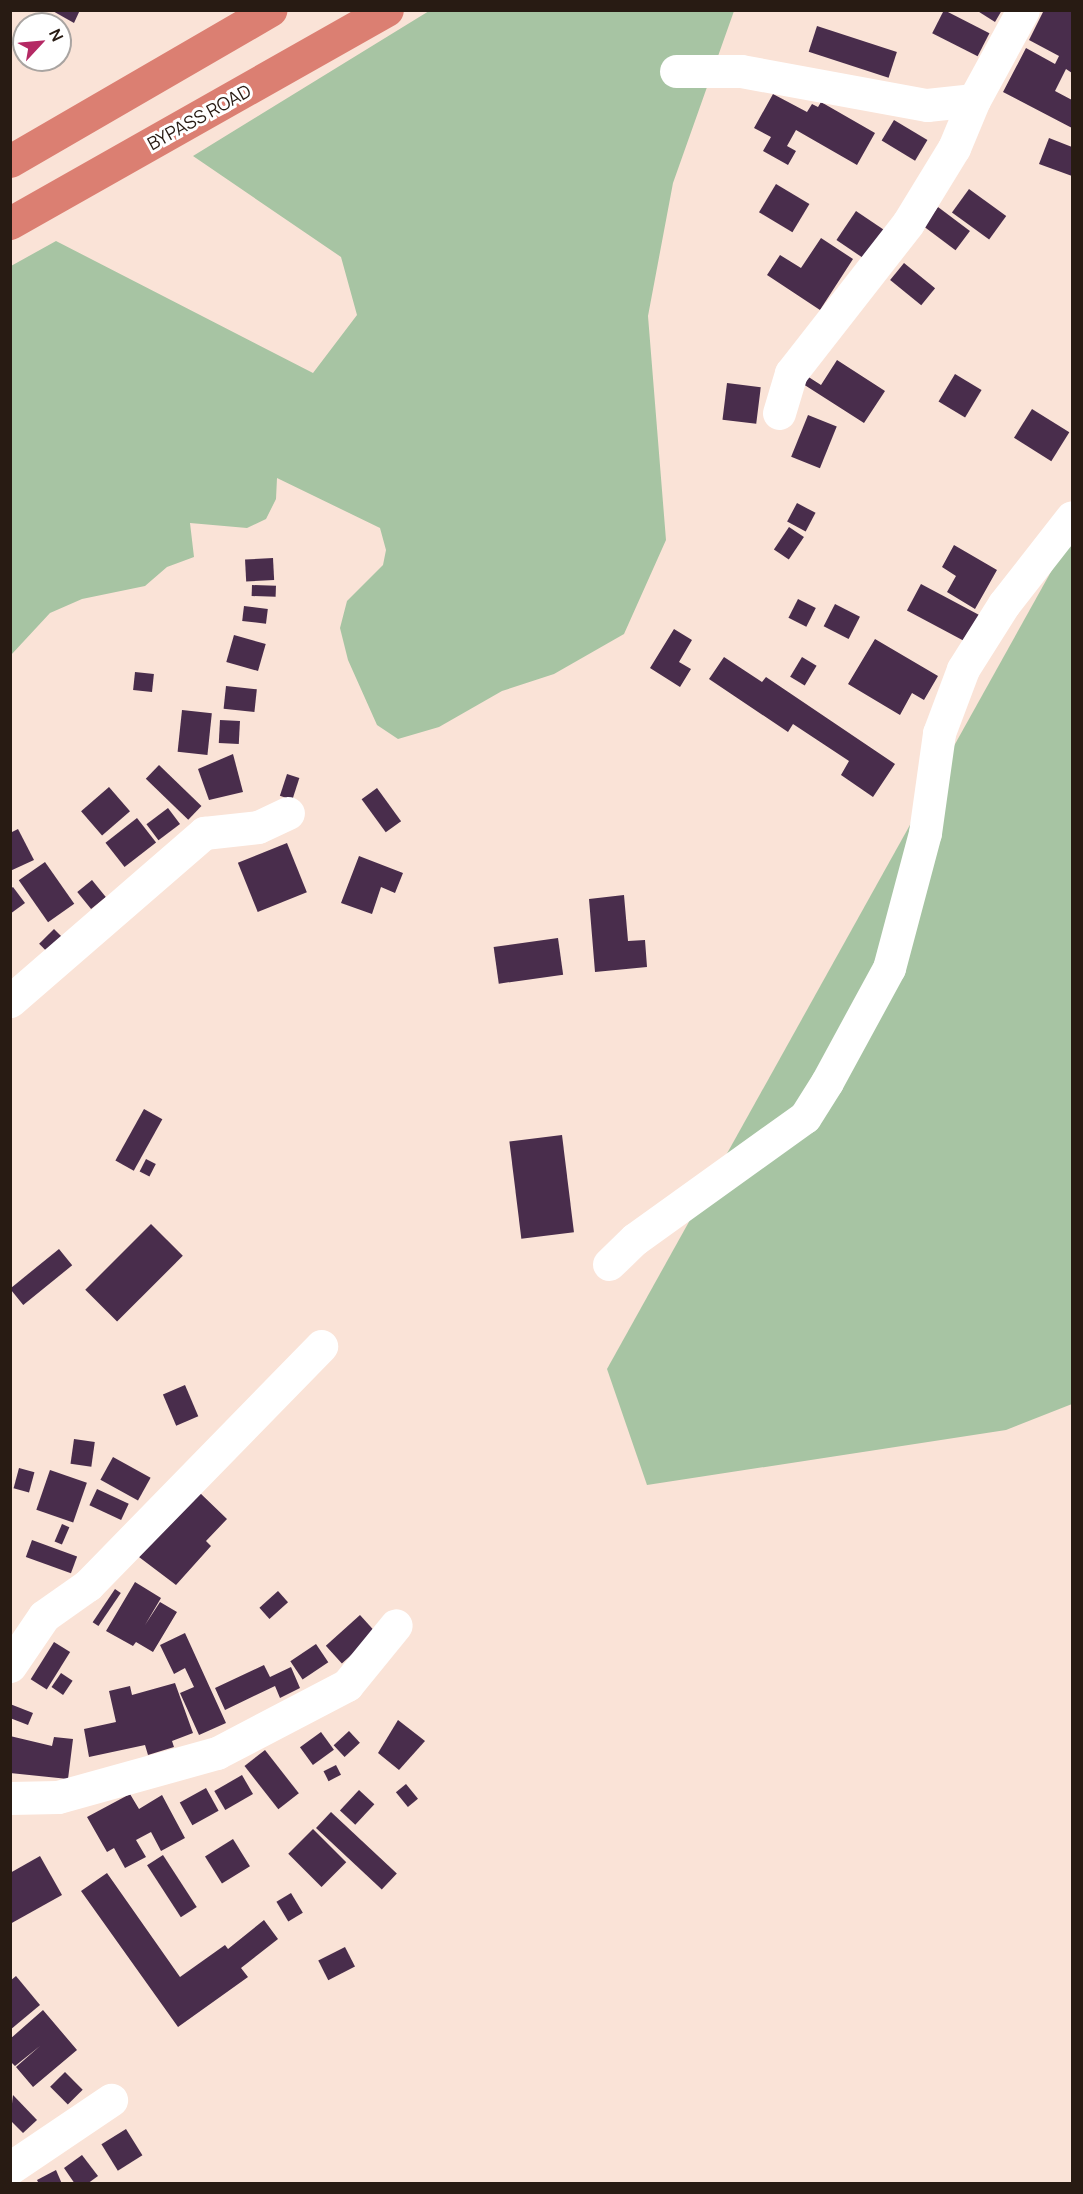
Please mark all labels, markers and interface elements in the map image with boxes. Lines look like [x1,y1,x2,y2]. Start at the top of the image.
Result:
north arrow [12,12,72,72]
text: N [44,25,69,45]
street label: BYPASS ROAD [143,80,255,154]

